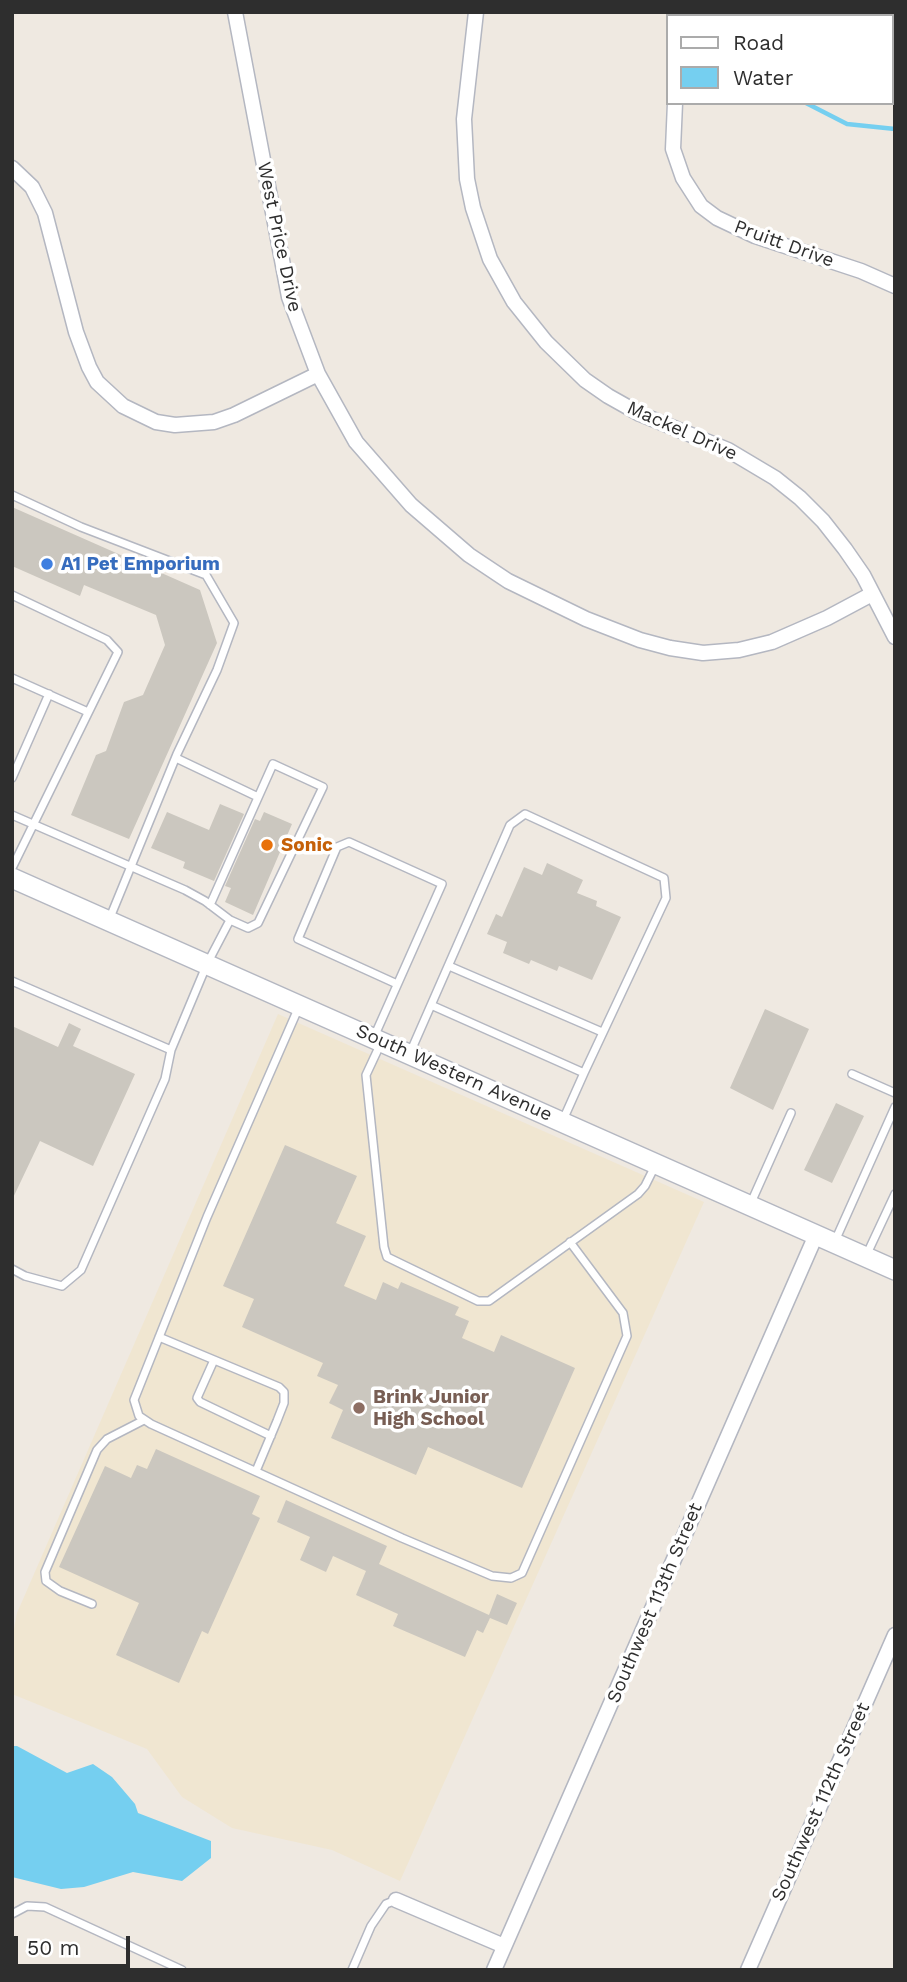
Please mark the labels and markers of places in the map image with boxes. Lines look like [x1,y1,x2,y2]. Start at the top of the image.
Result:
place label: A1 Pet Emporium [61,553,220,575]
marker: A1 Pet Emporium [39,556,55,572]
place label: Sonic [281,834,333,856]
marker: Sonic [259,837,275,853]
place label: Brink Junior High School [373,1386,489,1430]
marker: Brink Junior High School [351,1400,367,1416]

